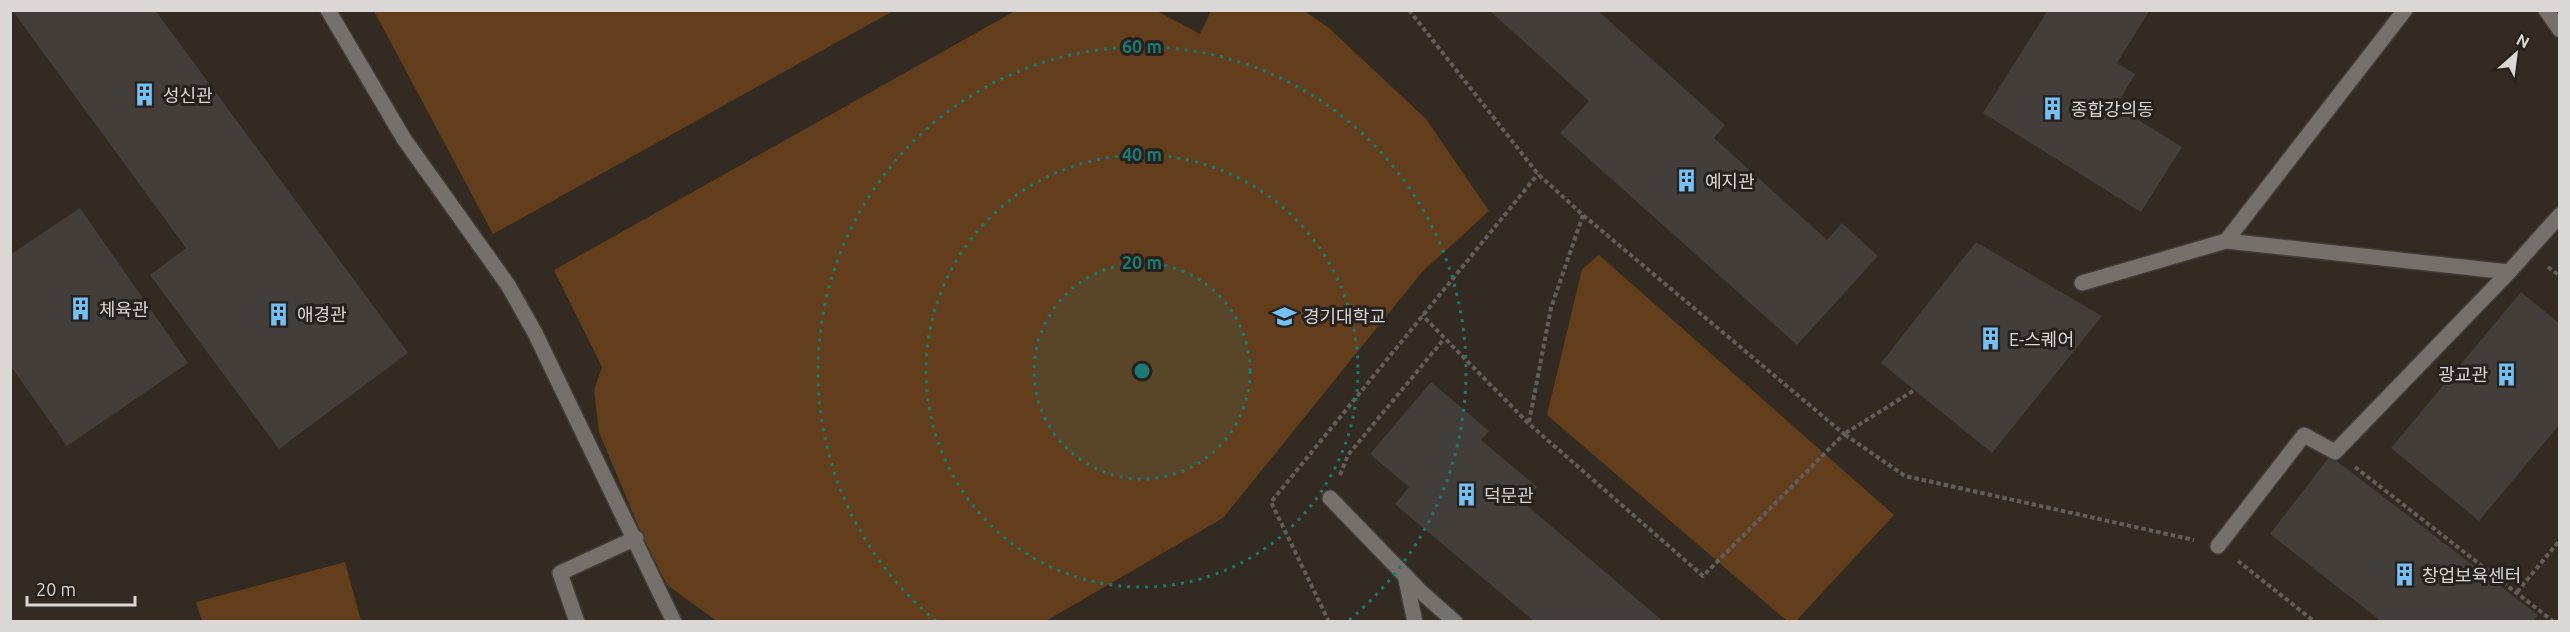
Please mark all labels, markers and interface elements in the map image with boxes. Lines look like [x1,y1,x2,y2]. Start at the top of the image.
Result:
north arrow [2486,24,2546,84]
text: N [2514,30,2533,52]
text: 60 m [1122,36,1162,56]
building icon: 성신관 [132,82,158,108]
place label: 성신관 [163,85,213,105]
building icon: 종합강의동 [2040,96,2066,122]
place label: 종합강의동 [2071,99,2154,119]
text: 40 m [1122,144,1162,164]
building icon: 예지관 [1674,168,1700,194]
place label: 예지관 [1705,171,1755,191]
text: 20 m [1122,252,1162,272]
building icon: 체육관 [68,296,94,322]
place label: 체육관 [99,299,149,319]
building icon: 애경관 [266,301,292,327]
school or university icon: 경기대학교 [1272,303,1298,329]
place label: 애경관 [297,304,347,324]
place label: 경기대학교 [1303,306,1386,326]
building icon: E-스퀘어 [1978,326,2004,352]
place label: E-스퀘어 [2009,329,2074,349]
centre of rings [1132,361,1152,381]
building icon: 광교관 [2493,361,2519,387]
place label: 광교관 [2438,364,2488,384]
building icon: 덕문관 [1453,482,1479,508]
place label: 덕문관 [1484,485,1534,505]
building icon: 창업보육센터 [2391,562,2417,588]
place label: 창업보육센터 [2422,565,2521,585]
scale bar [27,569,135,607]
text: 20 m [36,579,76,599]

